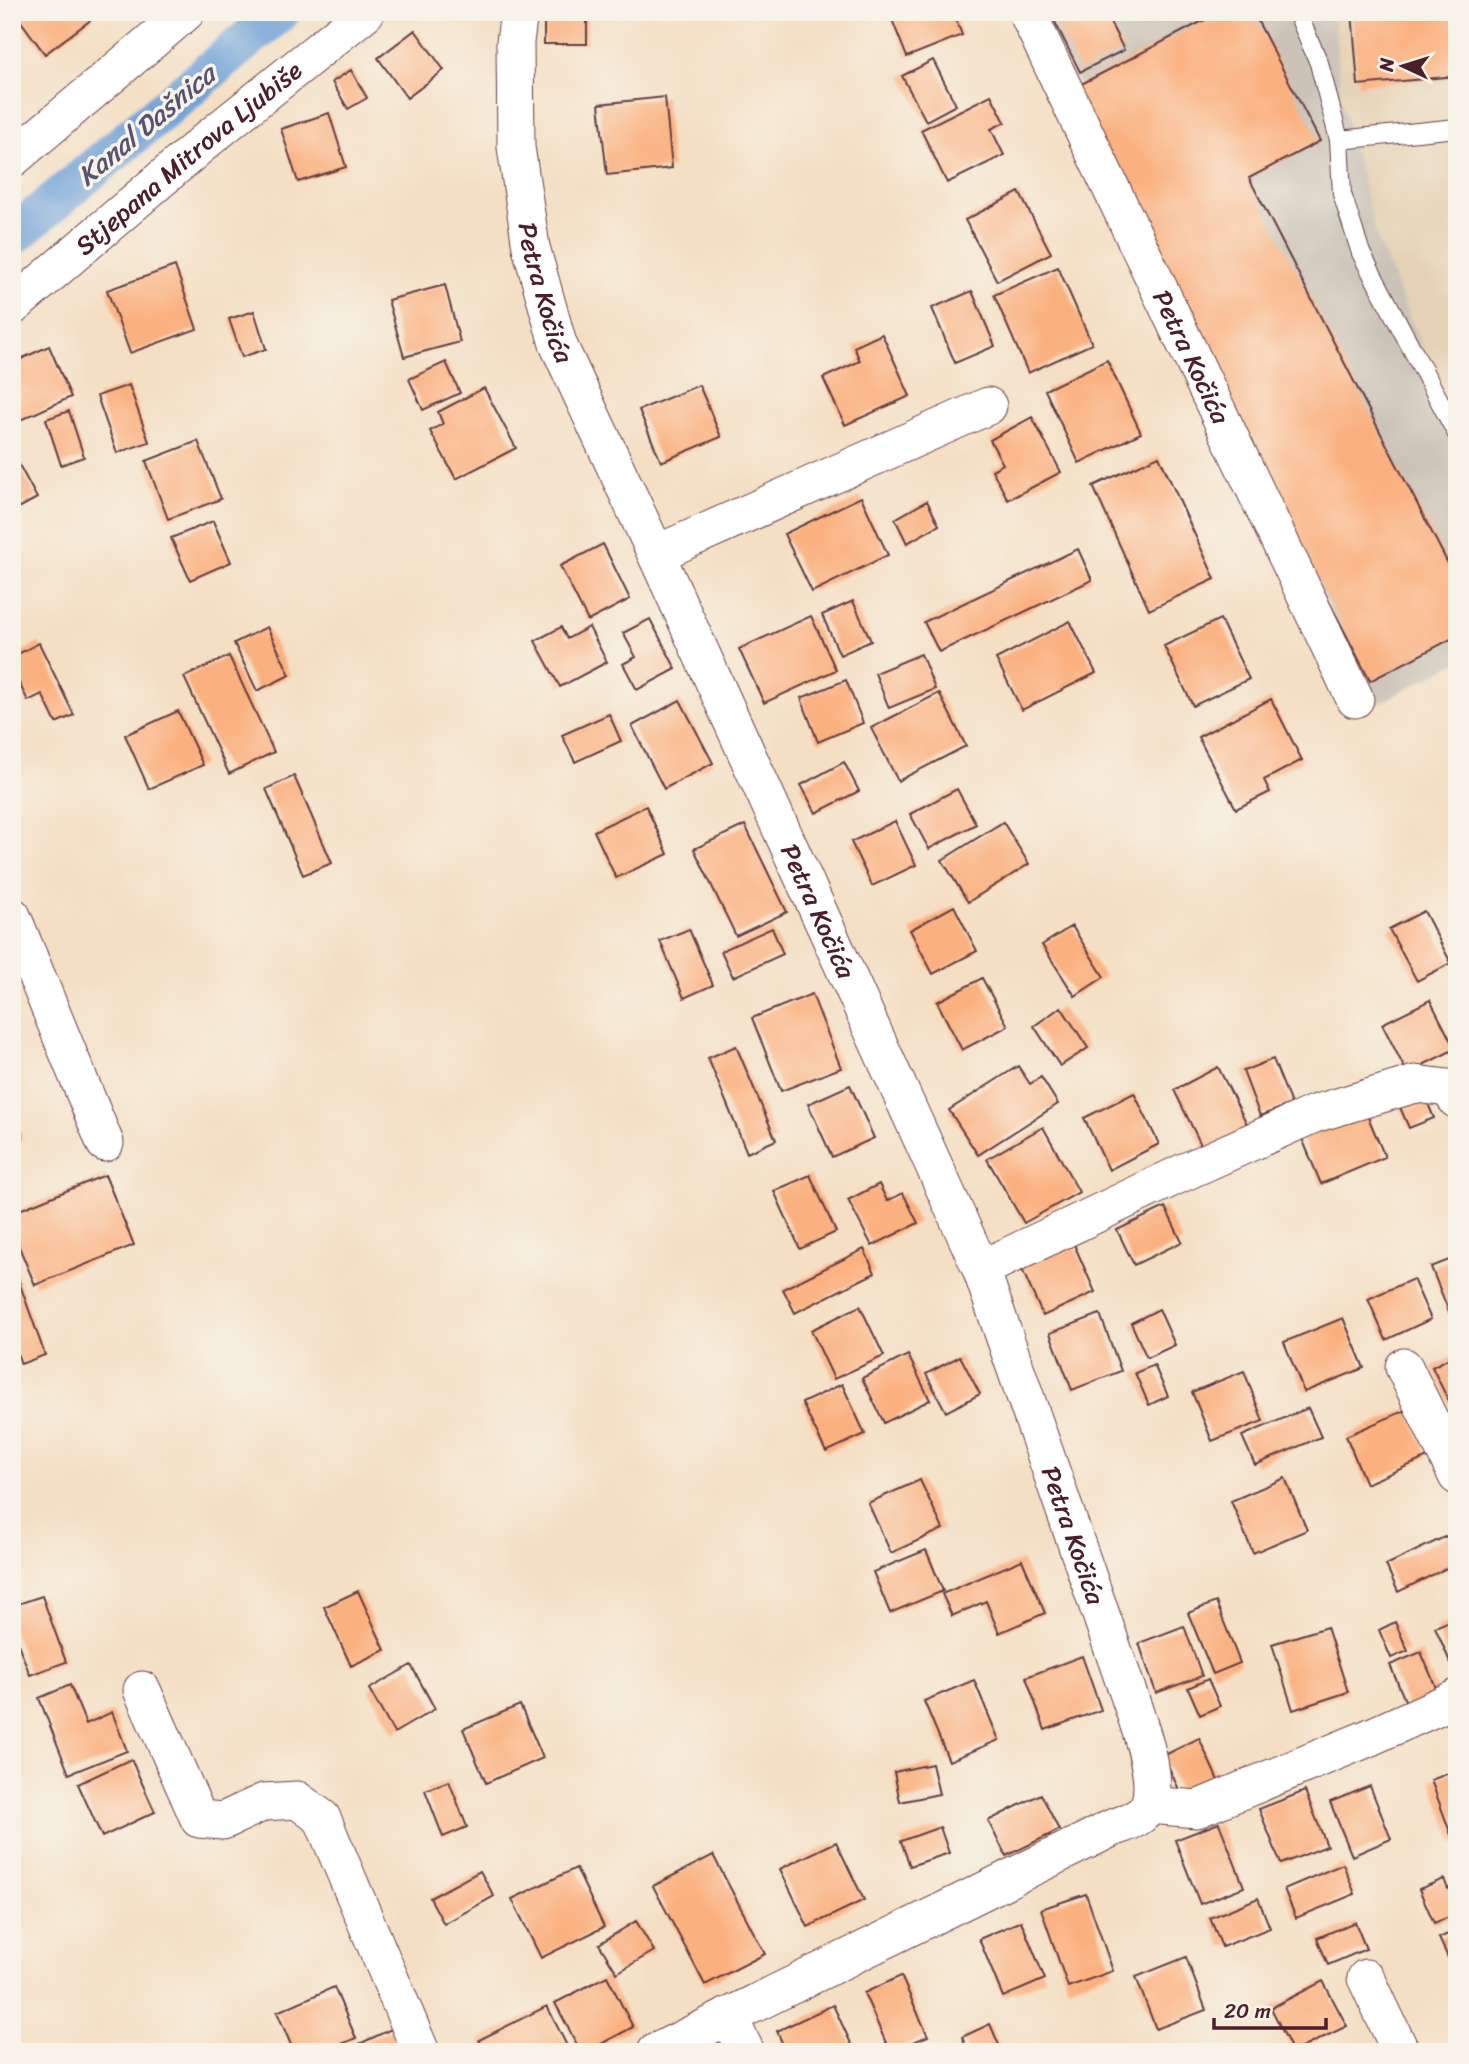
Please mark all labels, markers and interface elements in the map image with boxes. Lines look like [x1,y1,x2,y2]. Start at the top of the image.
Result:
north arrow [1368,32,1438,102]
street label: Stjepana Mitrova Ljubiše [64,48,313,267]
water label: Kanal Dašnica [65,49,230,198]
text: N [1370,56,1404,74]
street label: Petra Kočića [505,219,587,372]
street label: Petra Kočića [1140,282,1244,433]
street label: Petra Kočića [767,836,869,987]
street label: Petra Kočića [1028,1459,1119,1612]
scale bar [1214,1987,1326,2031]
text: 20 m [1224,1992,1271,2030]

